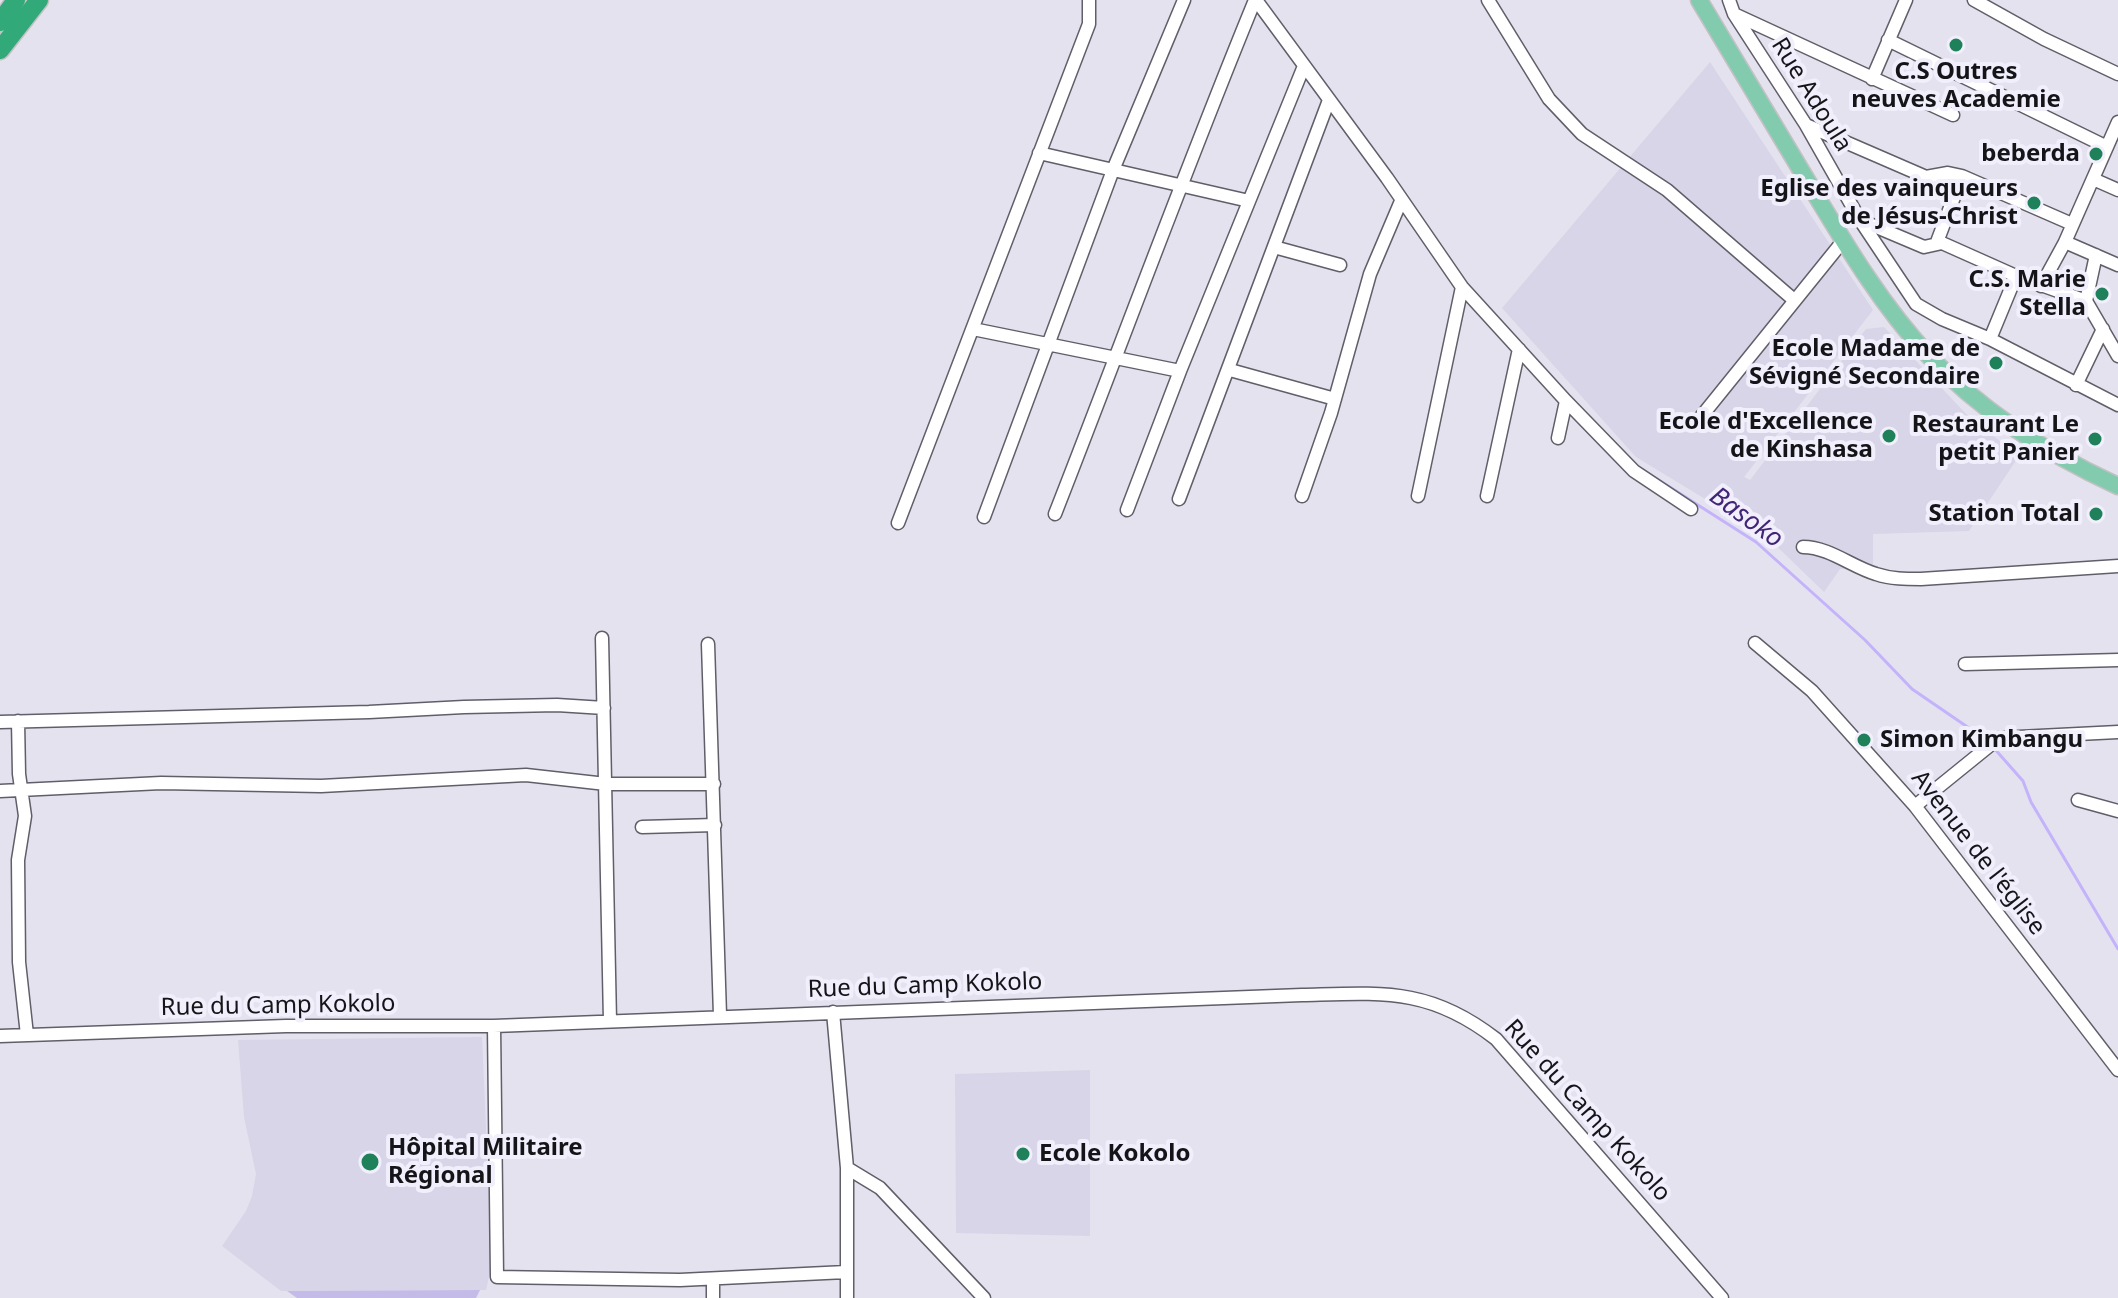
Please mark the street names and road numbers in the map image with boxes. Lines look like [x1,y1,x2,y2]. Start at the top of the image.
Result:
street label: Rue Adoula [1765,33,1857,157]
street label: Avenue de l'église [1905,765,2051,941]
street label: Rue du Camp Kokolo [807,968,1043,1004]
street label: Rue du Camp Kokolo [160,990,396,1022]
street label: Rue du Camp Kokolo [1498,1014,1676,1208]

